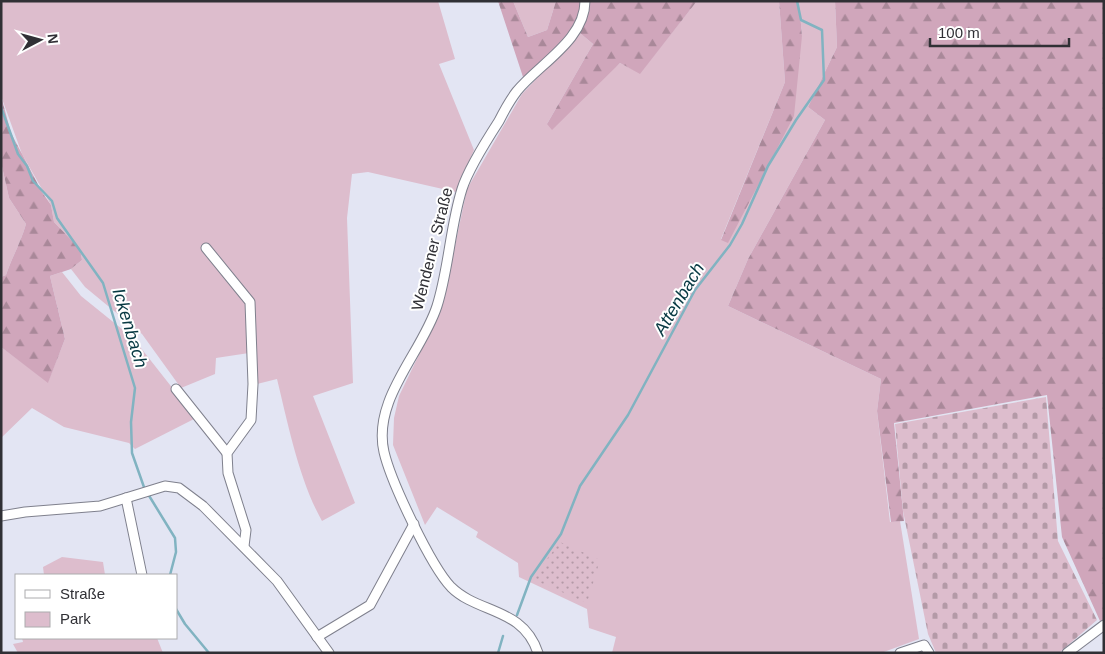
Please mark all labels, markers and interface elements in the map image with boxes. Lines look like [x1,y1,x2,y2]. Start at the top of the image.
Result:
north arrow [15,15,65,65]
scale bar [930,15,1069,47]
text: 100 m [938,24,980,41]
text: N [44,33,61,45]
street label: Wendener Straße [409,186,456,312]
water label: Attenbach [649,259,708,340]
water label: Ickenbach [108,286,152,370]
legend [15,574,178,639]
text: Straße [60,585,105,602]
text: Park [60,610,91,627]

